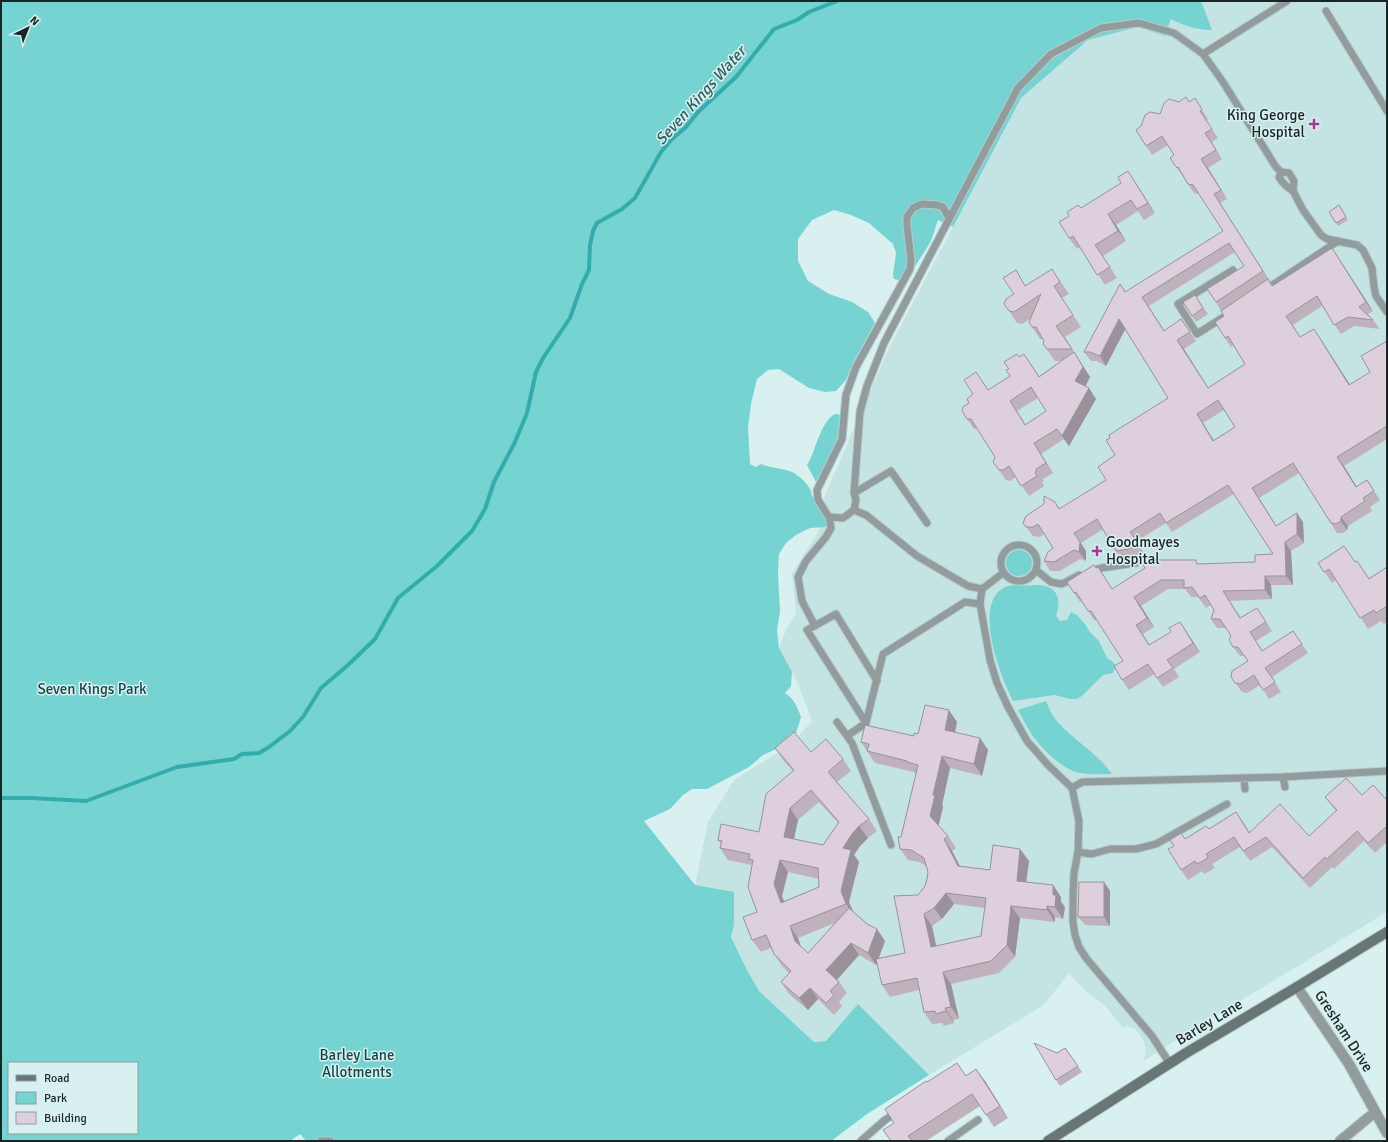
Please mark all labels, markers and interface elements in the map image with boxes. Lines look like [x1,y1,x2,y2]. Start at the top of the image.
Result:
north arrow [8,8,48,48]
text: N [27,14,42,28]
water label: Seven Kings Water [651,41,752,149]
place label: King George Hospital [1227,106,1305,141]
marker: King George Hospital [1308,118,1320,130]
place label: Goodmayes Hospital [1106,533,1180,568]
marker: Goodmayes Hospital [1091,545,1103,557]
park label: Seven Kings Park [37,680,147,698]
street label: Gresham Drive [1311,987,1377,1075]
street label: Barley Lane [1172,995,1246,1049]
park label: Barley Lane Allotments [319,1046,395,1081]
legend [8,1062,138,1134]
text: Road [44,1071,70,1086]
text: Park [44,1091,67,1106]
text: Building [44,1111,87,1126]

